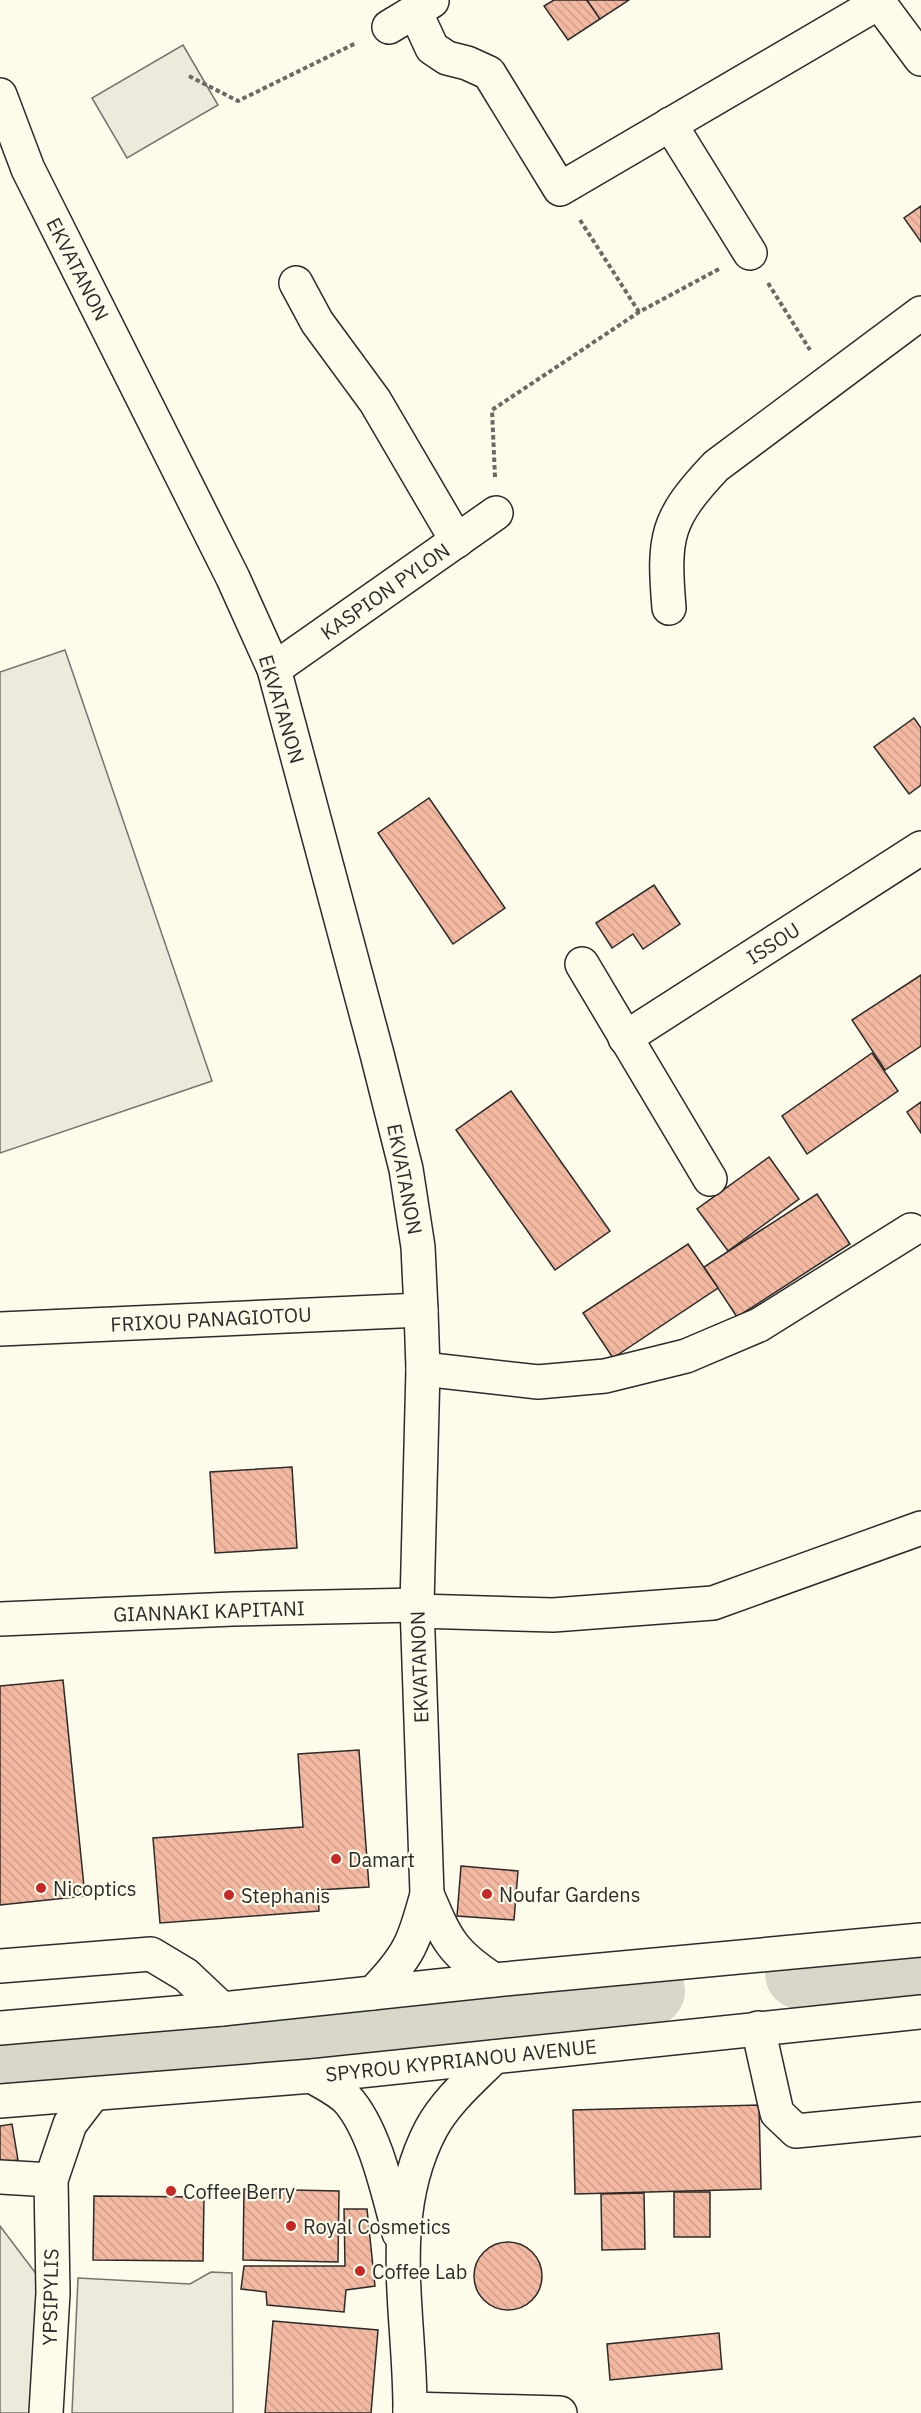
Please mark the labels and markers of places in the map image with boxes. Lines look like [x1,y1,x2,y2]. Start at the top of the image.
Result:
place label: Damart [348,1846,415,1873]
marker: Damart [329,1852,343,1866]
place label: Nicoptics [53,1875,137,1902]
marker: Nicoptics [34,1881,48,1895]
place label: Noufar Gardens [499,1881,640,1908]
place label: Stephanis [241,1882,330,1909]
marker: Noufar Gardens [480,1887,494,1901]
marker: Stephanis [222,1888,236,1902]
place label: Coffee Berry [183,2178,295,2205]
marker: Coffee Berry [164,2184,178,2198]
place label: Royal Cosmetics [303,2213,451,2240]
marker: Royal Cosmetics [284,2219,298,2233]
place label: Coffee Lab [372,2258,467,2285]
marker: Coffee Lab [353,2264,367,2278]

